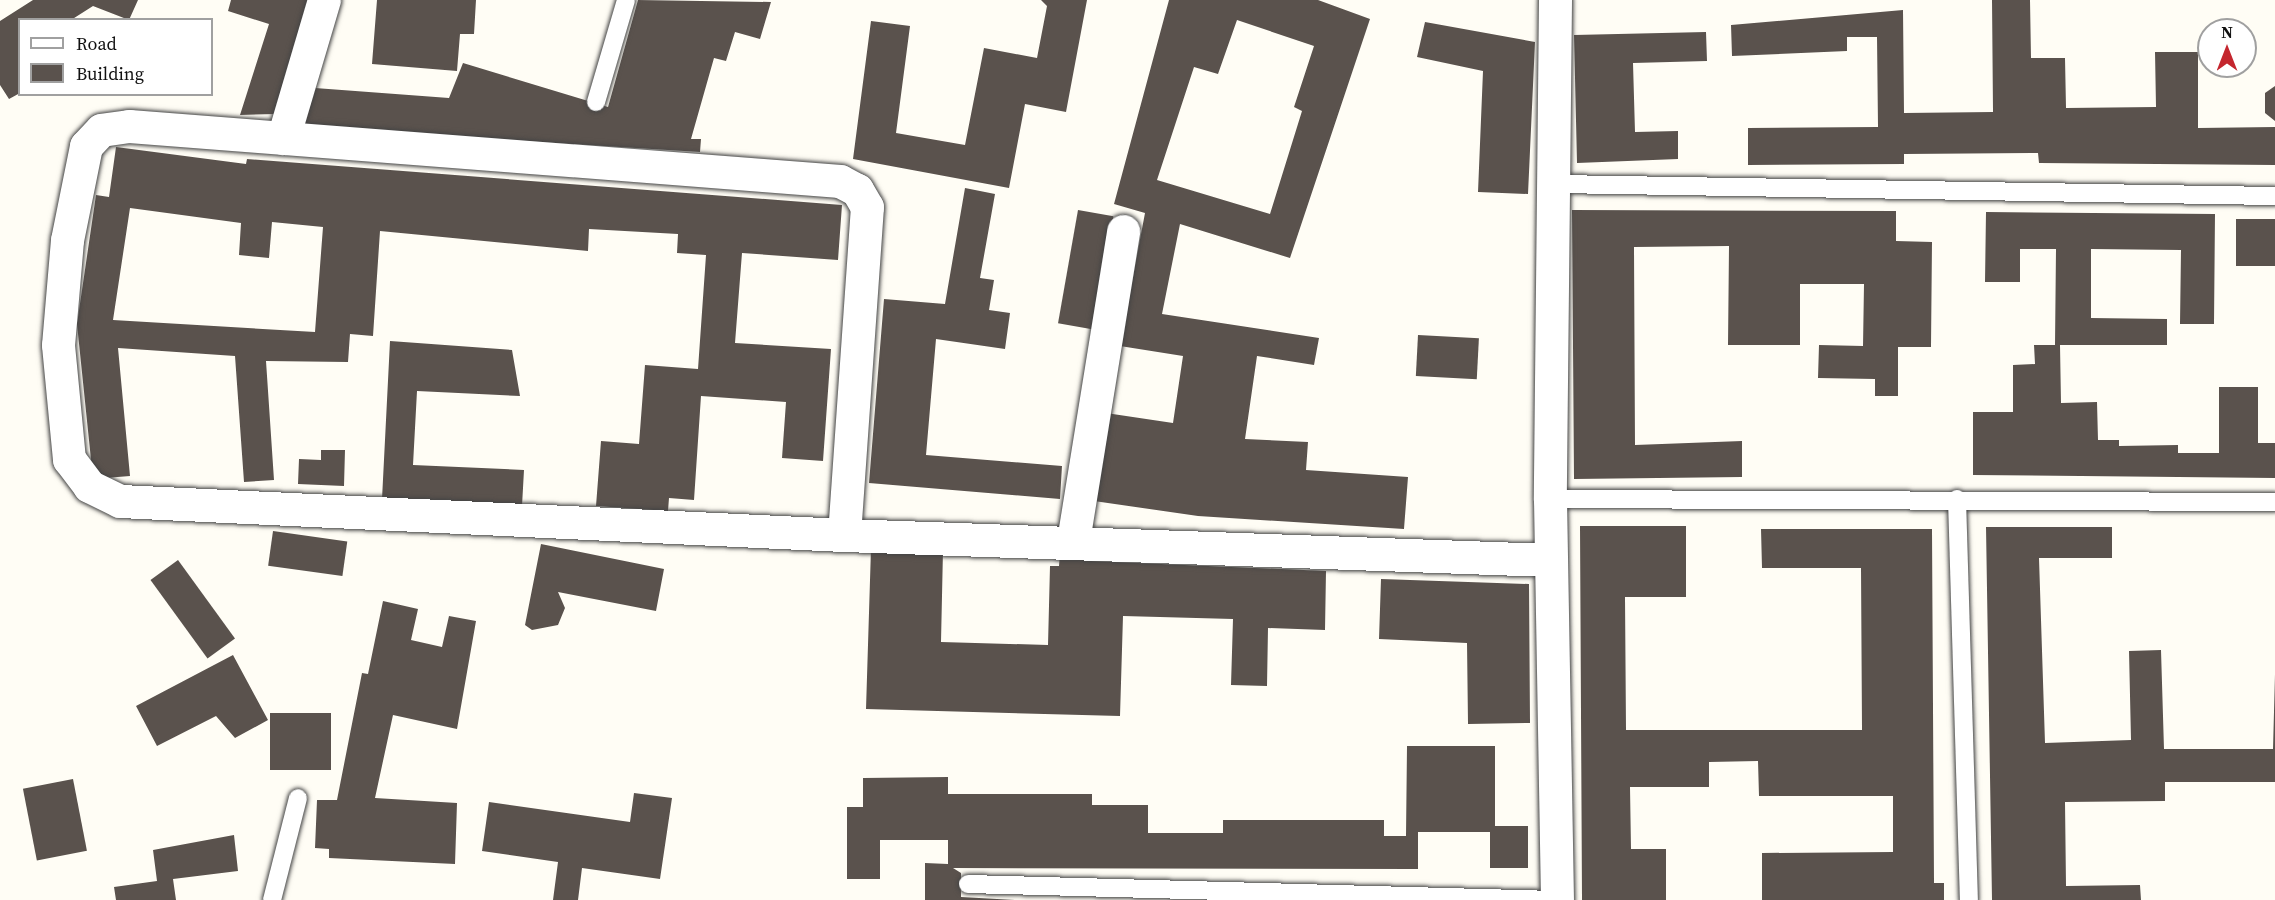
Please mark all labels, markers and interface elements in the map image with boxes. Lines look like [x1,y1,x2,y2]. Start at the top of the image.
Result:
legend [18,18,213,96]
north arrow [2197,18,2257,78]
text: N [2221,21,2233,43]
text: Road [76,31,117,56]
text: Building [76,61,144,86]

